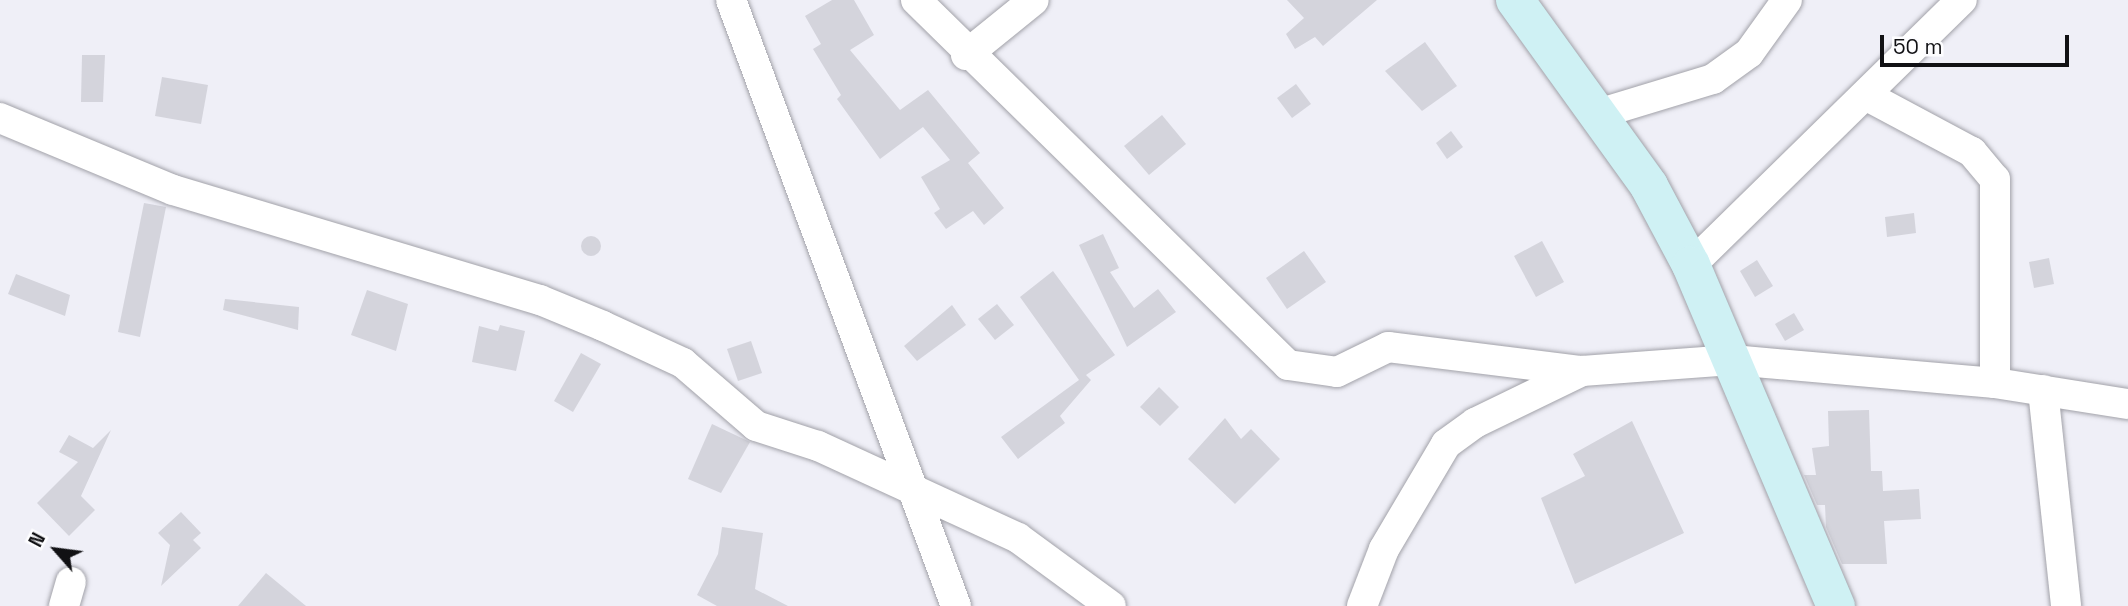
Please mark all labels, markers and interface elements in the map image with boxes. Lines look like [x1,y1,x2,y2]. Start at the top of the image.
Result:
scale bar [1883,21,2072,65]
text: 50 m [1893,33,1943,60]
north arrow [21,515,91,585]
text: N [23,528,51,551]

